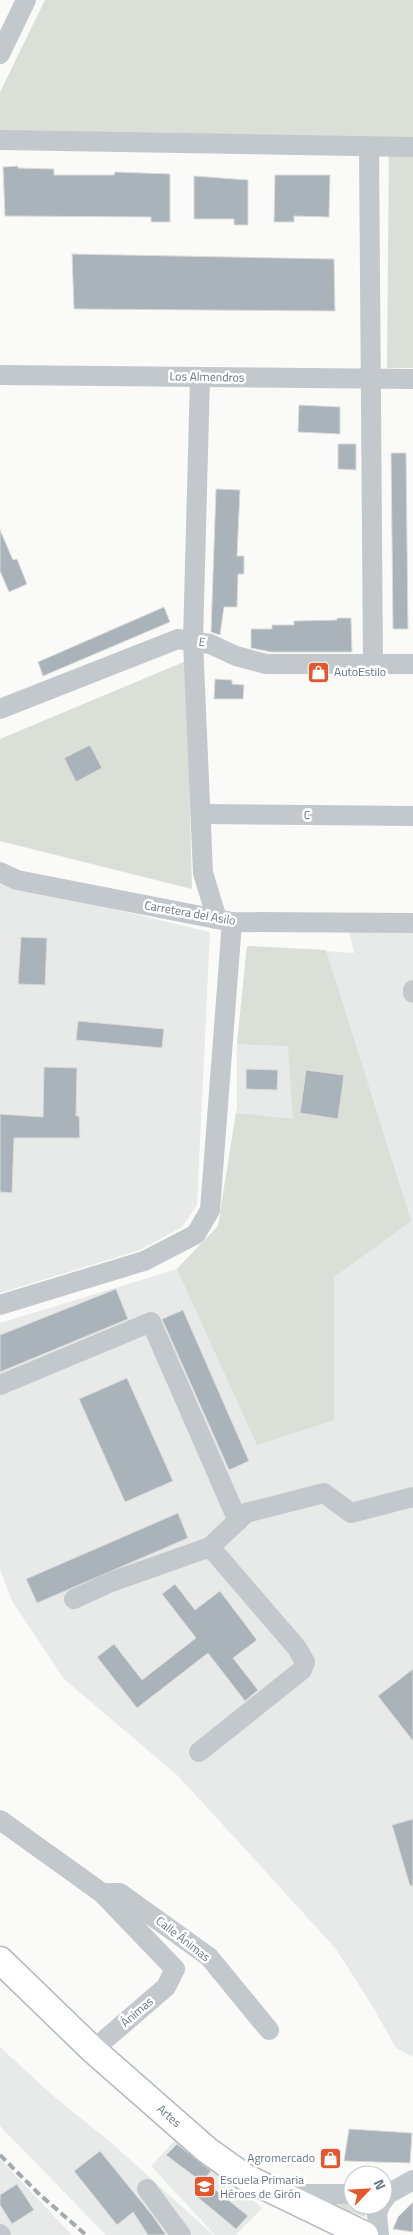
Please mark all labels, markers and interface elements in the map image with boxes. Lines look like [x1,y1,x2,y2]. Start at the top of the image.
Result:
street label: Los Almendros [169,366,245,387]
street label: E [197,632,207,651]
shop icon: AutoEstilo [306,660,330,684]
place label: AutoEstilo [334,662,386,681]
street label: C [304,805,311,824]
street label: Carretera del Asilo [143,895,237,930]
street label: Calle Ánimas [152,1911,215,1966]
street label: Ánimas [116,1992,157,2031]
street label: Artes [153,2100,186,2132]
shop icon: Agromercado [319,2146,343,2170]
place label: Agromercado [247,2148,315,2167]
north arrow [343,2165,393,2215]
place label: Escuela Primaria Héroes de Girón [220,2170,304,2203]
school or university icon: Escuela Primaria Héroes de Girón [192,2175,216,2199]
text: N [369,2175,392,2193]

